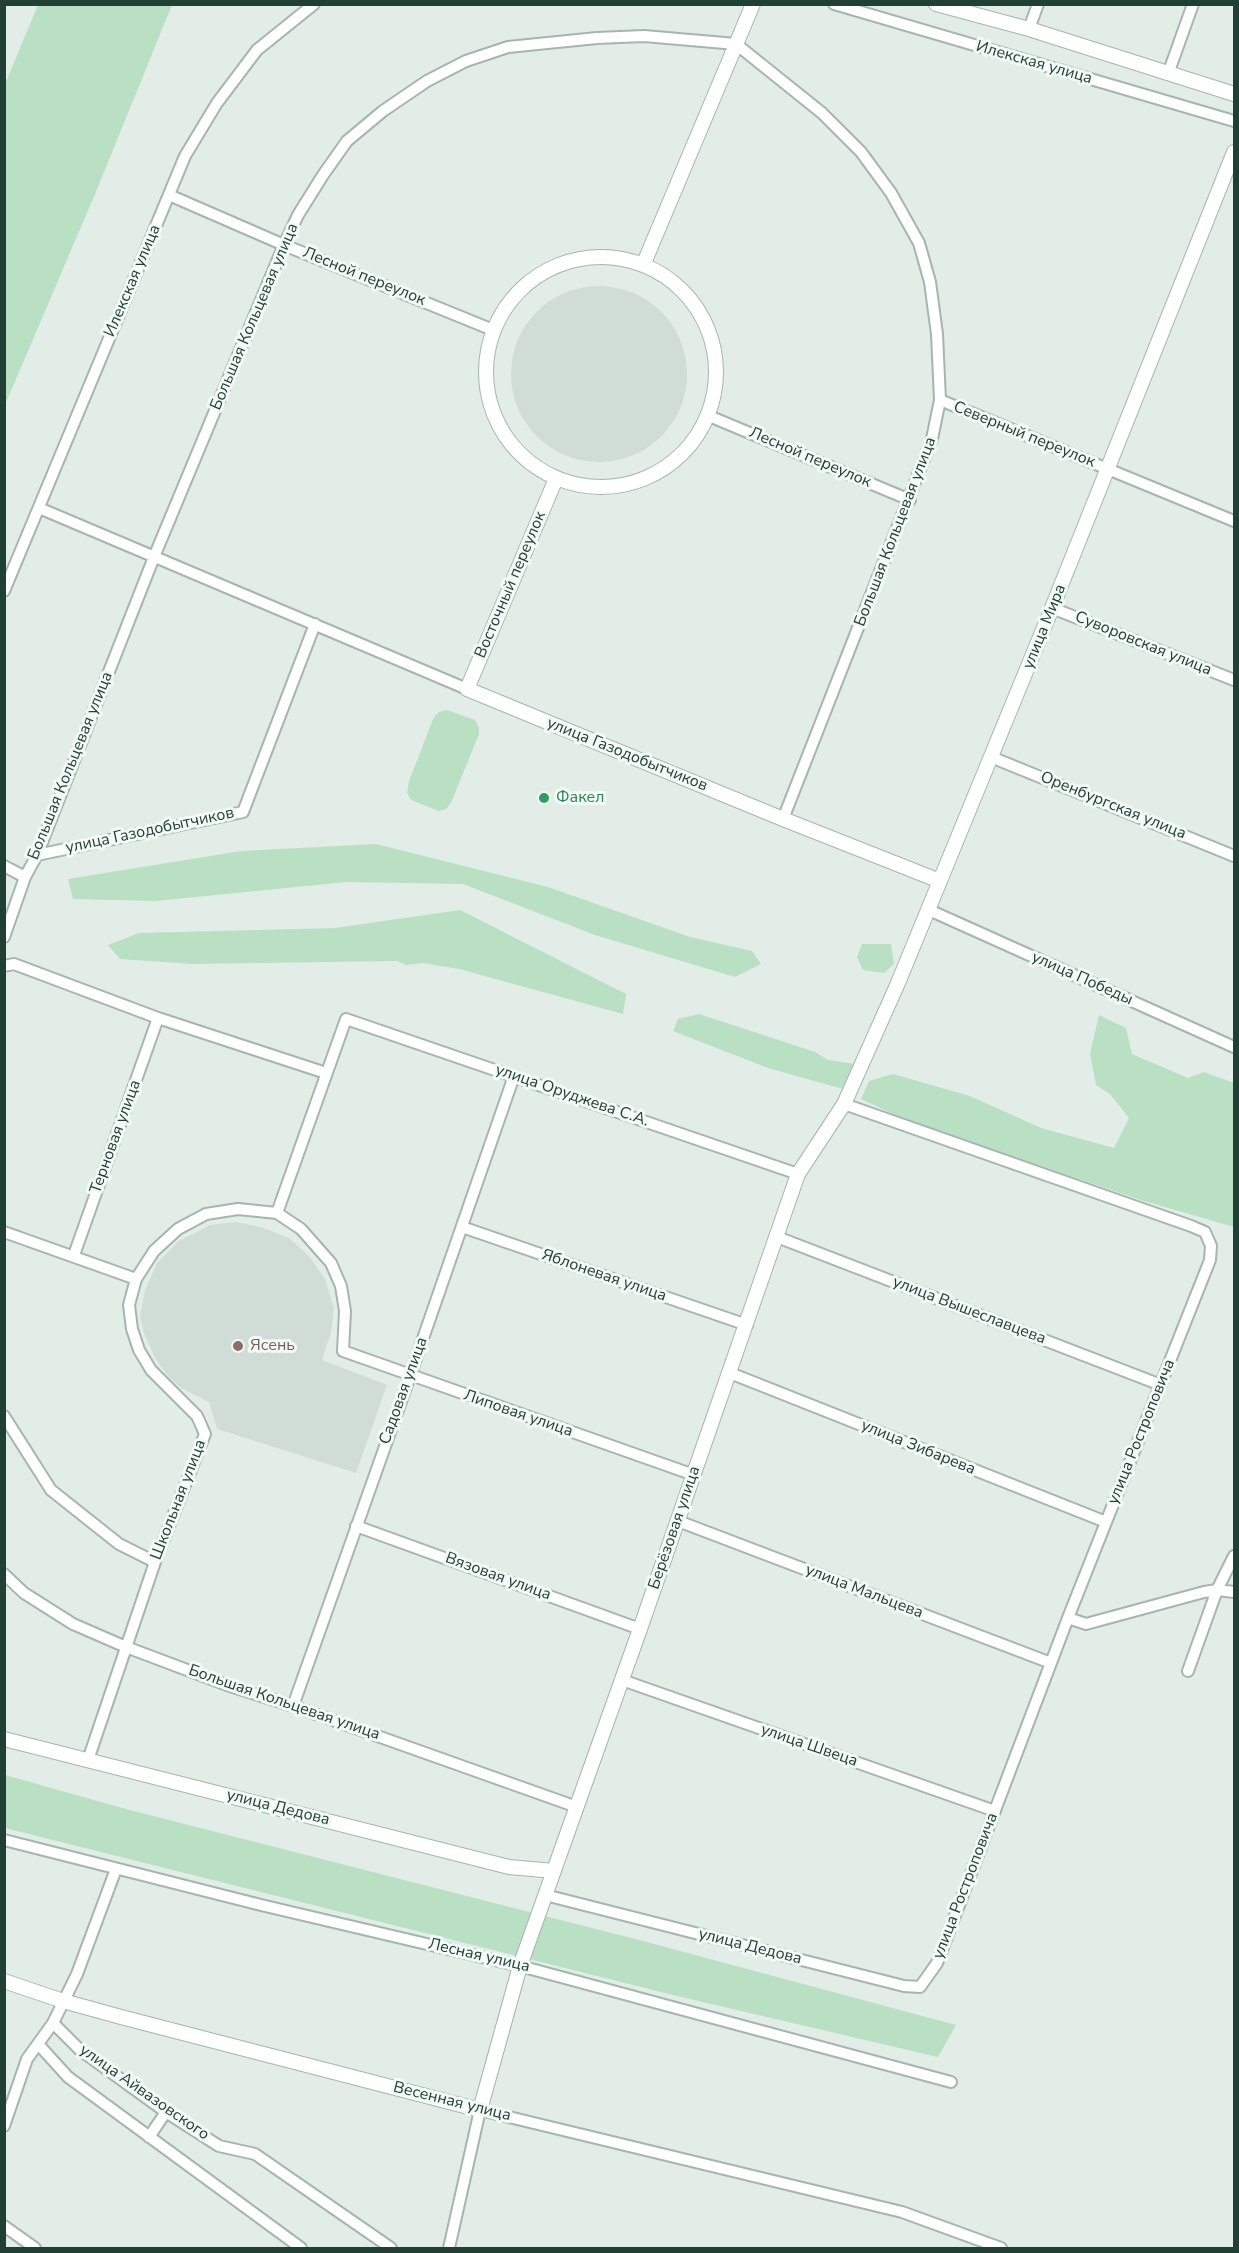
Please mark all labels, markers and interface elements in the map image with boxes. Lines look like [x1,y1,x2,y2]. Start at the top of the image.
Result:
street label: Илекская улица [974,37,1094,89]
street label: Большая Кольцевая улица [207,221,303,413]
street label: Илекская улица [101,222,165,340]
street label: Лесной переулок [300,244,428,310]
street label: Северный переулок [950,398,1098,472]
street label: Лесной переулок [746,424,874,492]
street label: Большая Кольцевая улица [851,435,941,629]
street label: Восточный переулок [471,509,551,661]
street label: улица Мира [1019,582,1071,672]
street label: Суворовская улица [1072,608,1214,680]
street label: Большая Кольцевая улица [24,669,118,863]
street label: улица Газодобытчиков [544,714,710,796]
street label: Оренбургская улица [1037,768,1189,844]
place label: Факел [556,788,604,808]
marker: Факел [537,791,551,805]
street label: улица Газодобытчиков [64,804,236,858]
street label: улица Победы [1028,948,1136,1010]
street label: улица Оруджева С.А. [493,1061,651,1131]
street label: Терновая улица [86,1077,146,1197]
street label: Яблоневая улица [539,1246,669,1306]
street label: улица Вышеславцева [890,1273,1048,1349]
street label: Садовая улица [376,1335,432,1447]
place label: Ясень [250,1336,295,1356]
marker: Ясень [231,1339,245,1353]
street label: улица Ростроповича [1104,1357,1180,1507]
street label: Липовая улица [461,1386,575,1442]
street label: улица Зибарева [858,1416,978,1480]
street label: Школьная улица [147,1437,211,1563]
street label: Берёзовая улица [645,1464,705,1592]
street label: Вязовая улица [442,1549,554,1605]
street label: улица Мальцева [802,1561,926,1623]
street label: Большая Кольцевая улица [186,1661,382,1745]
street label: улица Швеца [758,1720,860,1772]
street label: улица Дедова [224,1786,332,1830]
street label: улица Ростроповича [929,1810,1003,1962]
street label: улица Дедова [696,1925,804,1969]
street label: Лесная улица [426,1935,532,1977]
street label: улица Айвазовского [75,2041,213,2145]
street label: Весенная улица [391,2078,513,2126]

